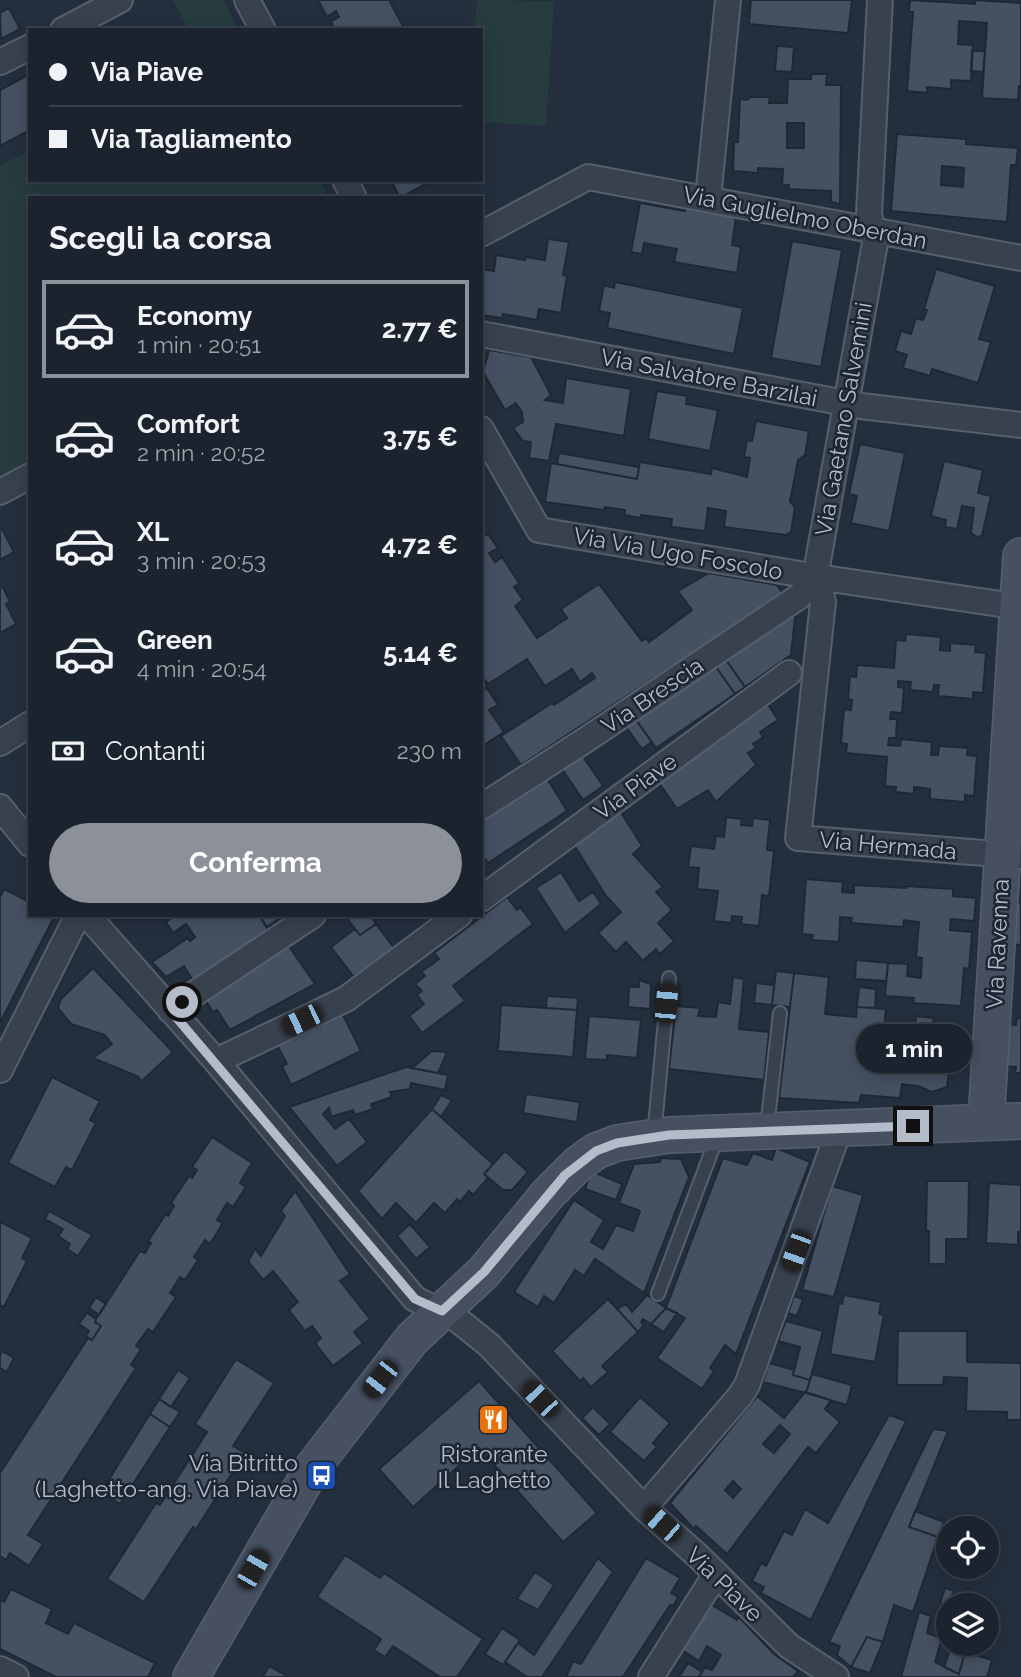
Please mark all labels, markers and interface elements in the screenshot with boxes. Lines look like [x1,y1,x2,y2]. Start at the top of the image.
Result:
text: Via Piave [91,57,203,87]
text: Via Tagliamento [91,124,292,154]
street label: Via Guglielmo Oberdan [681,180,929,254]
text: Scegli la corsa [49,219,272,256]
icon: car [53,298,116,361]
street label: Via Gaetano Salvemini [809,300,877,538]
text: Economy [137,301,252,331]
text: 2.77 € [382,314,458,344]
text: 1 min · 20:51 [137,331,261,358]
street label: Via Salvatore Barzilai [598,343,820,411]
icon: car [53,406,116,469]
text: Comfort [137,409,240,439]
text: 3.75 € [383,422,458,452]
text: 2 min · 20:52 [137,439,265,466]
icon: car [53,514,116,577]
text: XL [137,517,169,547]
street label: Via Via Ugo Foscolo [571,521,785,585]
text: 4.72 € [382,530,458,560]
text: 3 min · 20:53 [137,547,266,574]
icon: car [53,622,116,685]
text: Green [137,625,213,655]
text: 5.14 € [383,638,458,668]
street label: Via Brescia [596,651,708,739]
text: 4 min · 20:54 [137,655,267,682]
icon: cash [49,732,87,770]
text: Contanti [105,736,206,766]
text: 230 m [397,737,462,764]
street label: Via Piave [588,747,682,825]
button: Conferma [49,823,462,903]
street label: Via Hermada [818,826,958,864]
street label: Via Ravenna [980,878,1014,1010]
car [654,981,679,1025]
route start [166,986,198,1018]
car [279,1001,326,1039]
callout: 1 min [855,1024,971,1074]
text: 1 min [885,1035,943,1062]
route end [897,1110,929,1142]
car [779,1228,814,1274]
car [359,1356,402,1402]
car [518,1377,563,1421]
restaurant icon: Ristorante Il Laghetto [477,1402,511,1436]
place label: Ristorante Il Laghetto [438,1440,550,1493]
place label: Via Bitritto (Laghetto-ang. Via Piave) [35,1449,298,1502]
bus stop icon: Via Bitritto (Laghetto-ang. Via Piave) [304,1458,338,1492]
car [640,1502,685,1546]
map controls [936,1516,999,1656]
button: locate [936,1516,999,1579]
street label: Via Piave [681,1541,769,1627]
car [234,1546,273,1592]
button: layers [936,1593,999,1656]

